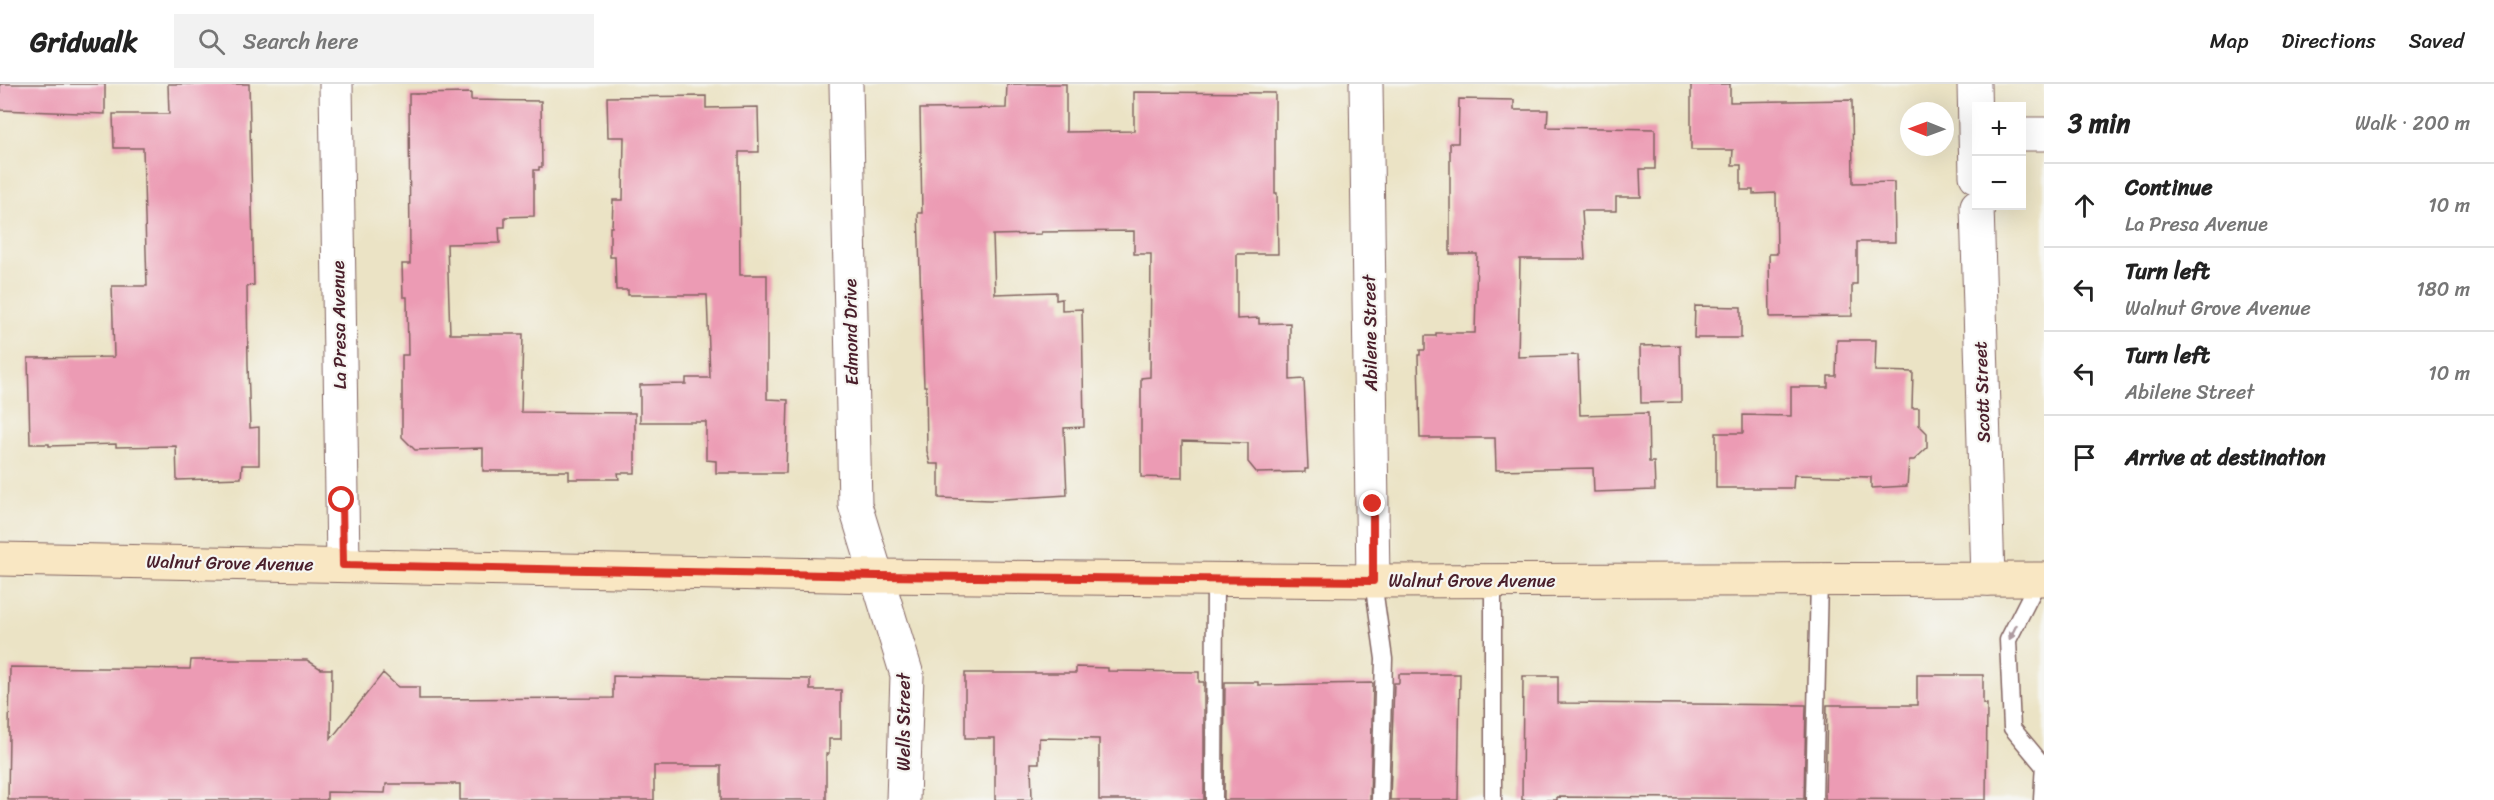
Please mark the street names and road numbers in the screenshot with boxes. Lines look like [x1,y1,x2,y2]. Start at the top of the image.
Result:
street label: La Presa Avenue [322,260,356,390]
street label: Abilene Street [1353,274,1387,393]
street label: Edmond Drive [834,278,868,386]
street label: Scott Street [1964,341,2000,443]
street label: Walnut Grove Avenue [146,546,314,580]
street label: Walnut Grove Avenue [1388,565,1556,597]
street label: Wells Street [888,672,920,771]

